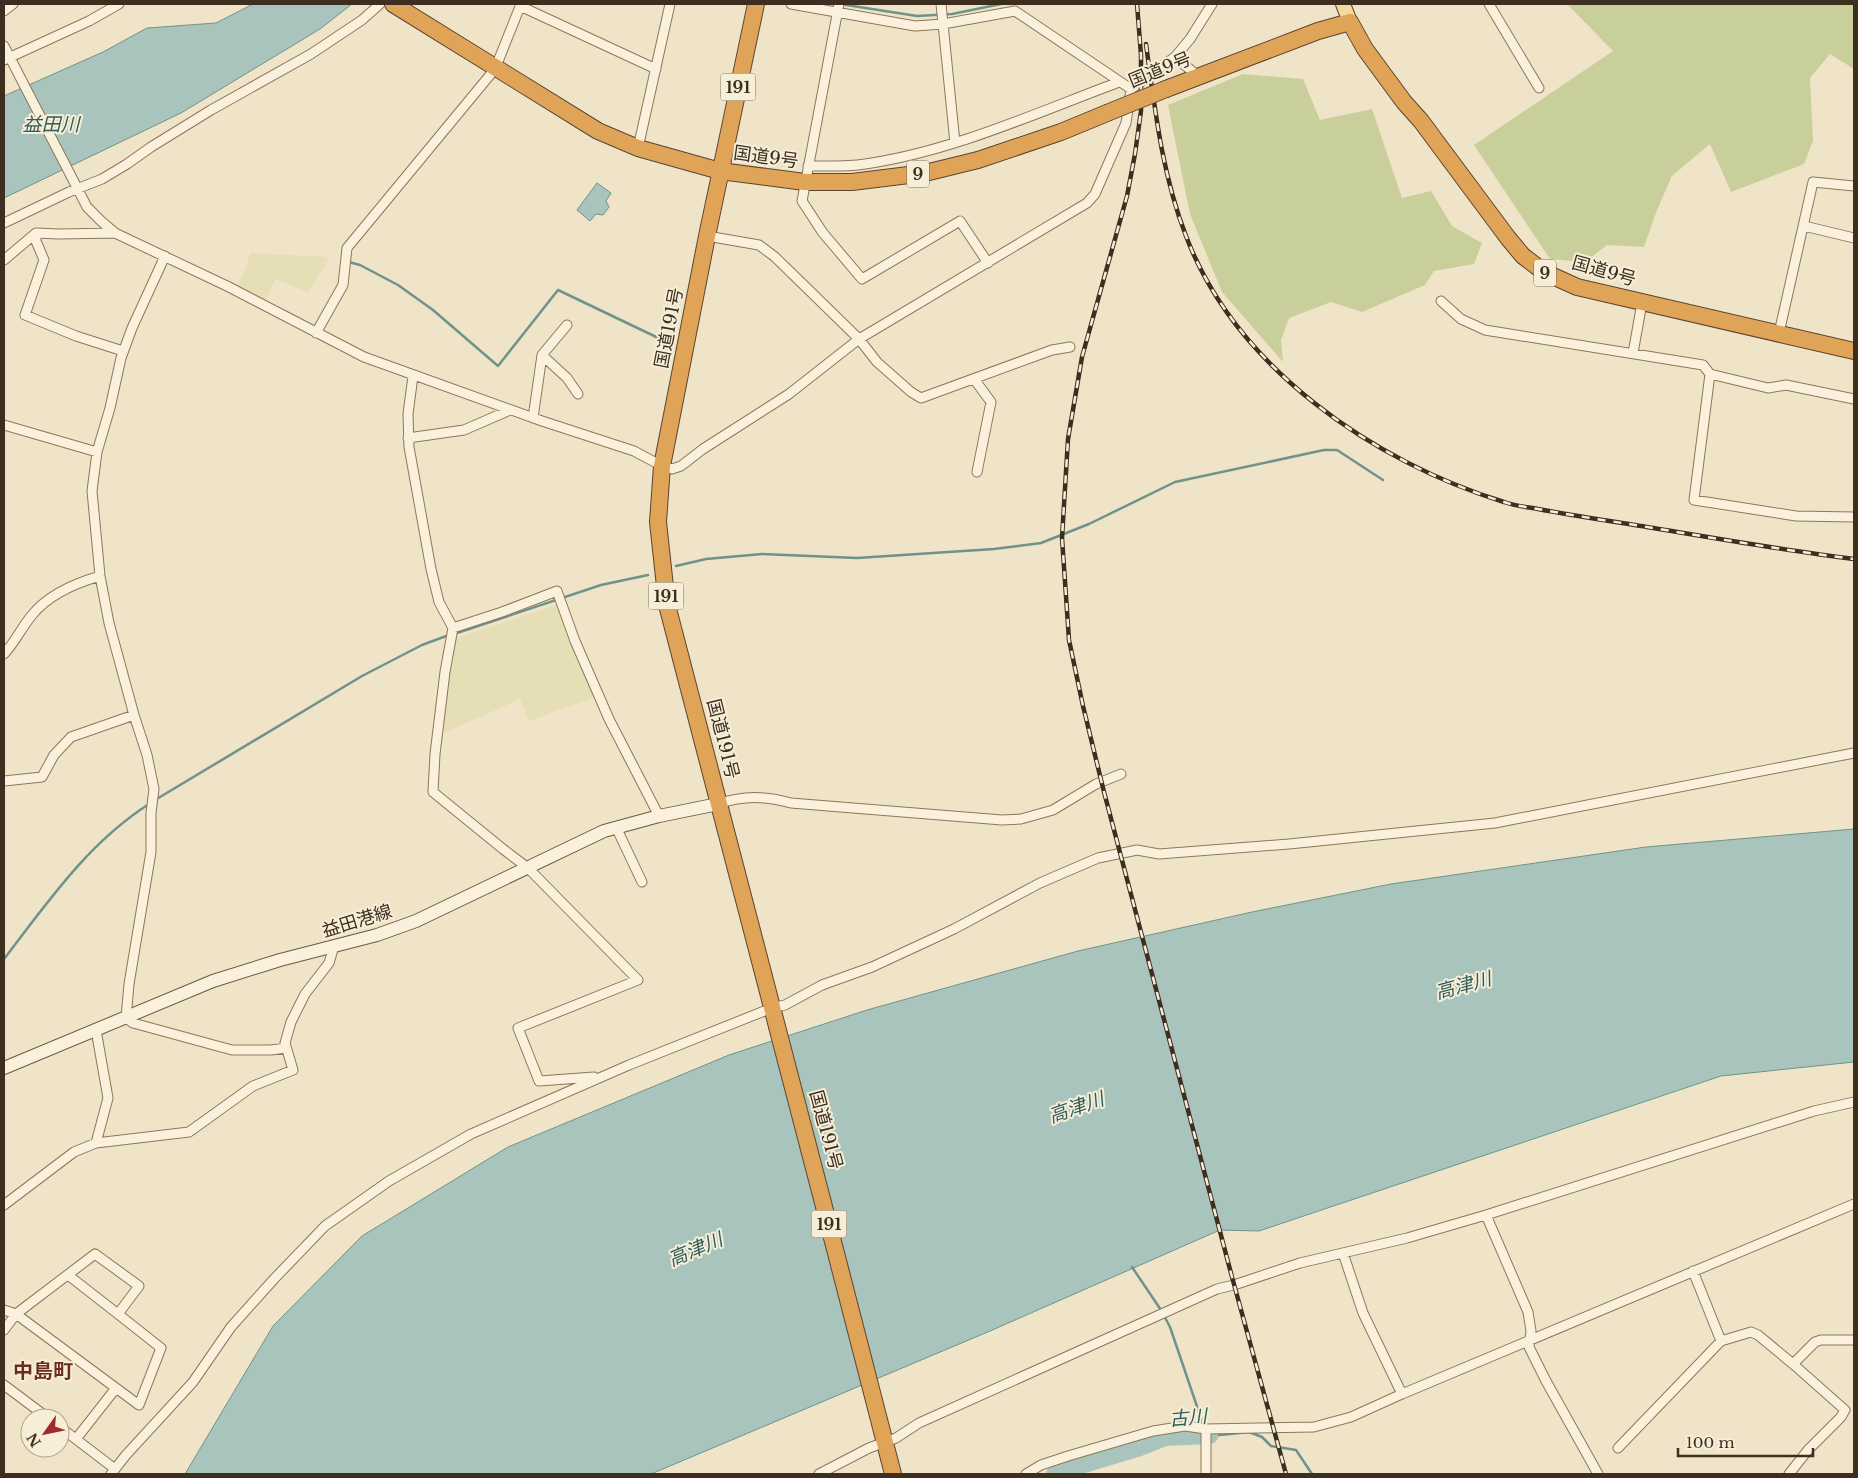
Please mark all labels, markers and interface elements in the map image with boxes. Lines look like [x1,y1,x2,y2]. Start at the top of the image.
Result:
street label: 国道9号 [1125,48,1195,92]
road number: 191 [720,74,756,100]
water label: 益田川 [22,113,81,136]
street label: 国道9号 [732,142,800,172]
road number: 9 [907,160,929,188]
street label: 国道9号 [1569,251,1639,291]
road number: 9 [1534,260,1556,286]
street label: 国道191号 [650,286,688,370]
road number: 191 [648,582,684,610]
street label: 国道191号 [702,697,744,781]
street label: 益田港線 [319,900,395,942]
water label: 高津川 [1433,966,1496,1004]
water label: 高津川 [1045,1087,1109,1128]
street label: 国道191号 [805,1088,847,1172]
road number: 191 [812,1210,846,1238]
water label: 高津川 [664,1227,728,1271]
district label: 中島町 [13,1359,73,1383]
water label: 古川 [1168,1404,1210,1431]
north arrow [20,1408,70,1458]
scale bar [1678,1426,1813,1458]
text: N [23,1430,45,1451]
text: 100 m [1686,1433,1735,1452]

